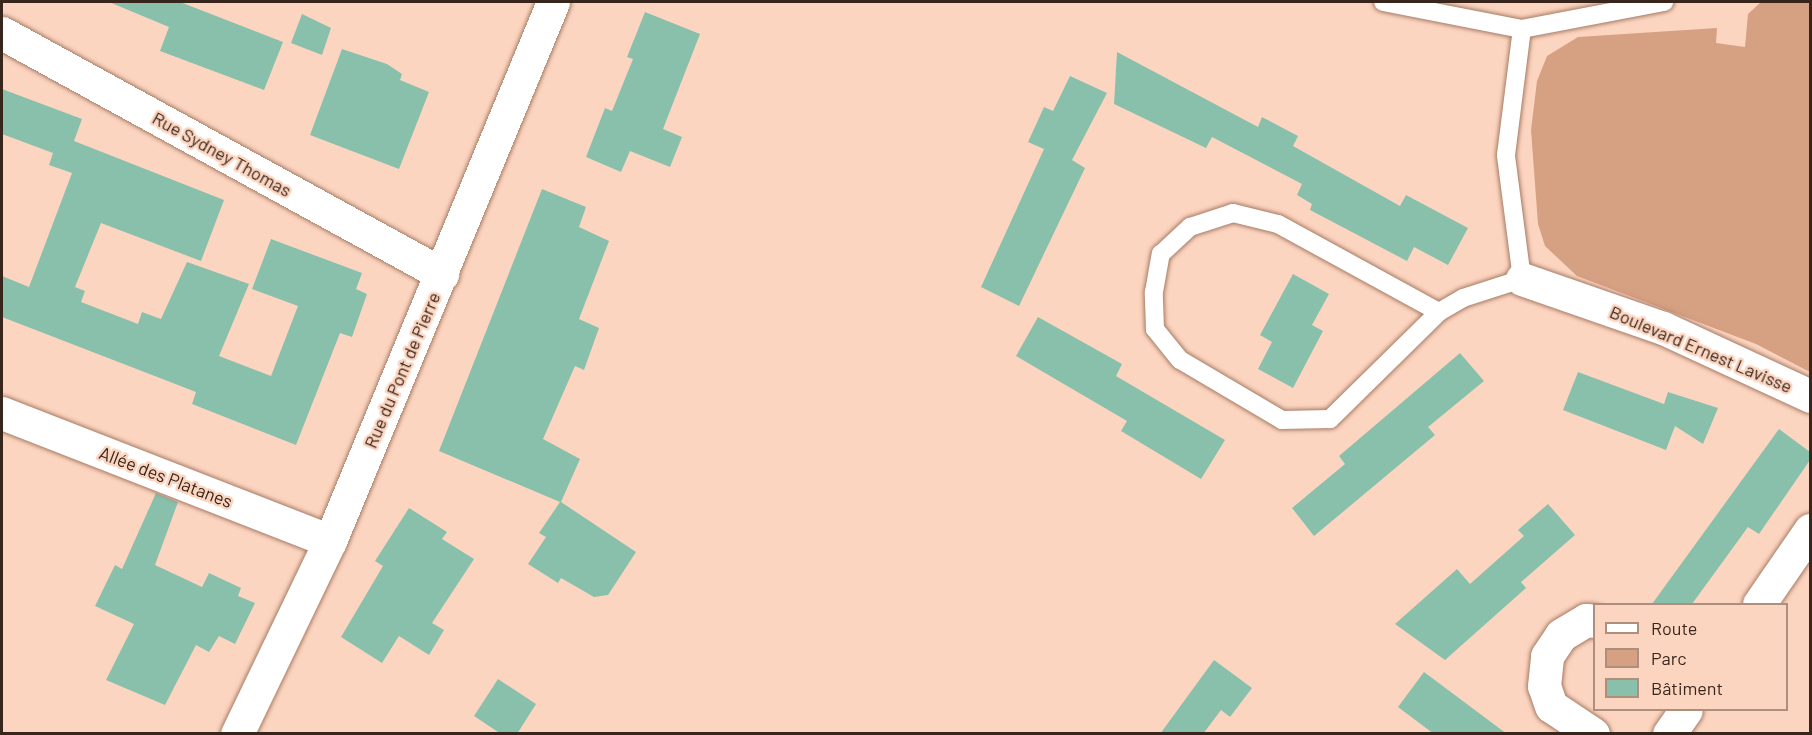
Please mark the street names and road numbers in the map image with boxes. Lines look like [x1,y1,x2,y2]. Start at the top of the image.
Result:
street label: Rue Sydney Thomas [149,107,295,201]
street label: Rue du Pont de Pierre [359,289,445,451]
street label: Boulevard Ernest Lavisse [1607,301,1795,397]
street label: Allée des Platanes [96,442,236,512]

